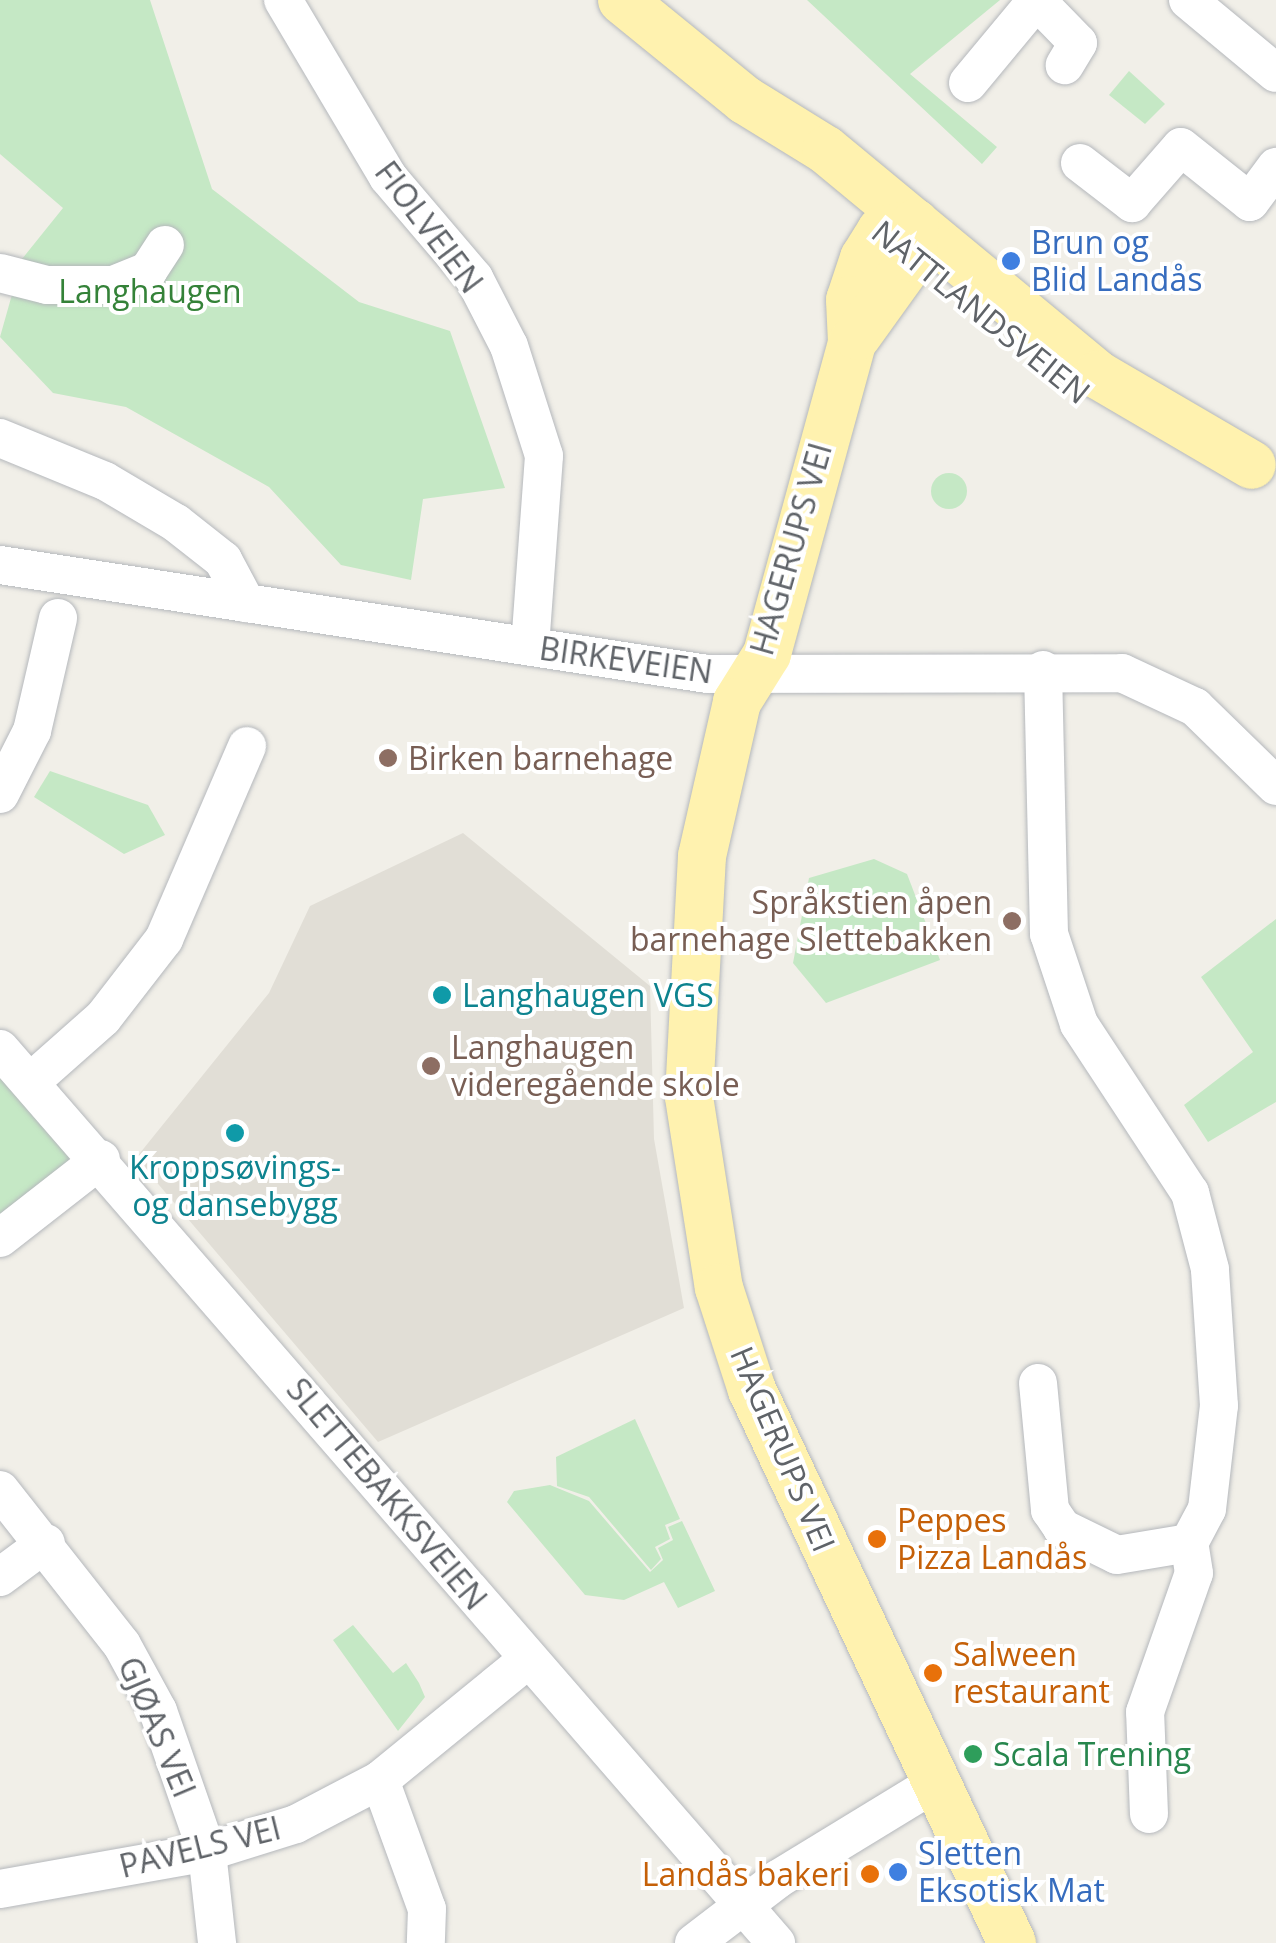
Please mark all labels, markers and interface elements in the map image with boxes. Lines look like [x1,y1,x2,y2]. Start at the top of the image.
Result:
street label: FIOLVEIEN [367,154,491,300]
street label: NATTLANDSVEIEN [864,212,1098,412]
place label: Brun og Blid Landås [1031,224,1202,299]
marker: Brun og Blid Landås [1000,250,1022,272]
park label: Langhaugen [58,272,242,310]
street label: HAGERUPS VEI [742,439,840,659]
street label: BIRKEVEIEN [537,629,715,691]
place label: Birken barnehage [408,739,673,777]
marker: Birken barnehage [377,747,399,769]
place label: Språkstien åpen barnehage Slettebakken [630,884,992,959]
marker: Språkstien åpen barnehage Slettebakken [1001,910,1023,932]
place label: Langhaugen VGS [462,976,714,1014]
marker: Langhaugen VGS [431,984,453,1006]
place label: Langhaugen videregående skole [451,1029,740,1104]
marker: Langhaugen videregående skole [420,1055,442,1077]
marker: Kroppsøvings- og dansebygg [224,1122,246,1144]
place label: Kroppsøvings- og dansebygg [129,1149,341,1224]
street label: HAGERUPS VEI [723,1341,843,1557]
street label: SLETTEBAKKSVEIEN [279,1370,495,1618]
place label: Peppes Pizza Landås [897,1502,1087,1577]
marker: Peppes Pizza Landås [866,1528,888,1550]
place label: Salween restaurant [953,1636,1110,1711]
street label: GJØAS VEI [110,1651,204,1803]
marker: Salween restaurant [922,1662,944,1684]
place label: Scala Trening [993,1735,1191,1773]
marker: Scala Trening [962,1743,984,1765]
street label: PAVELS VEI [115,1808,285,1886]
place label: Sletten Eksotisk Mat [918,1835,1105,1910]
place label: Landås bakeri [642,1855,850,1893]
marker: Sletten Eksotisk Mat [887,1861,909,1883]
marker: Landås bakeri [859,1863,881,1885]

